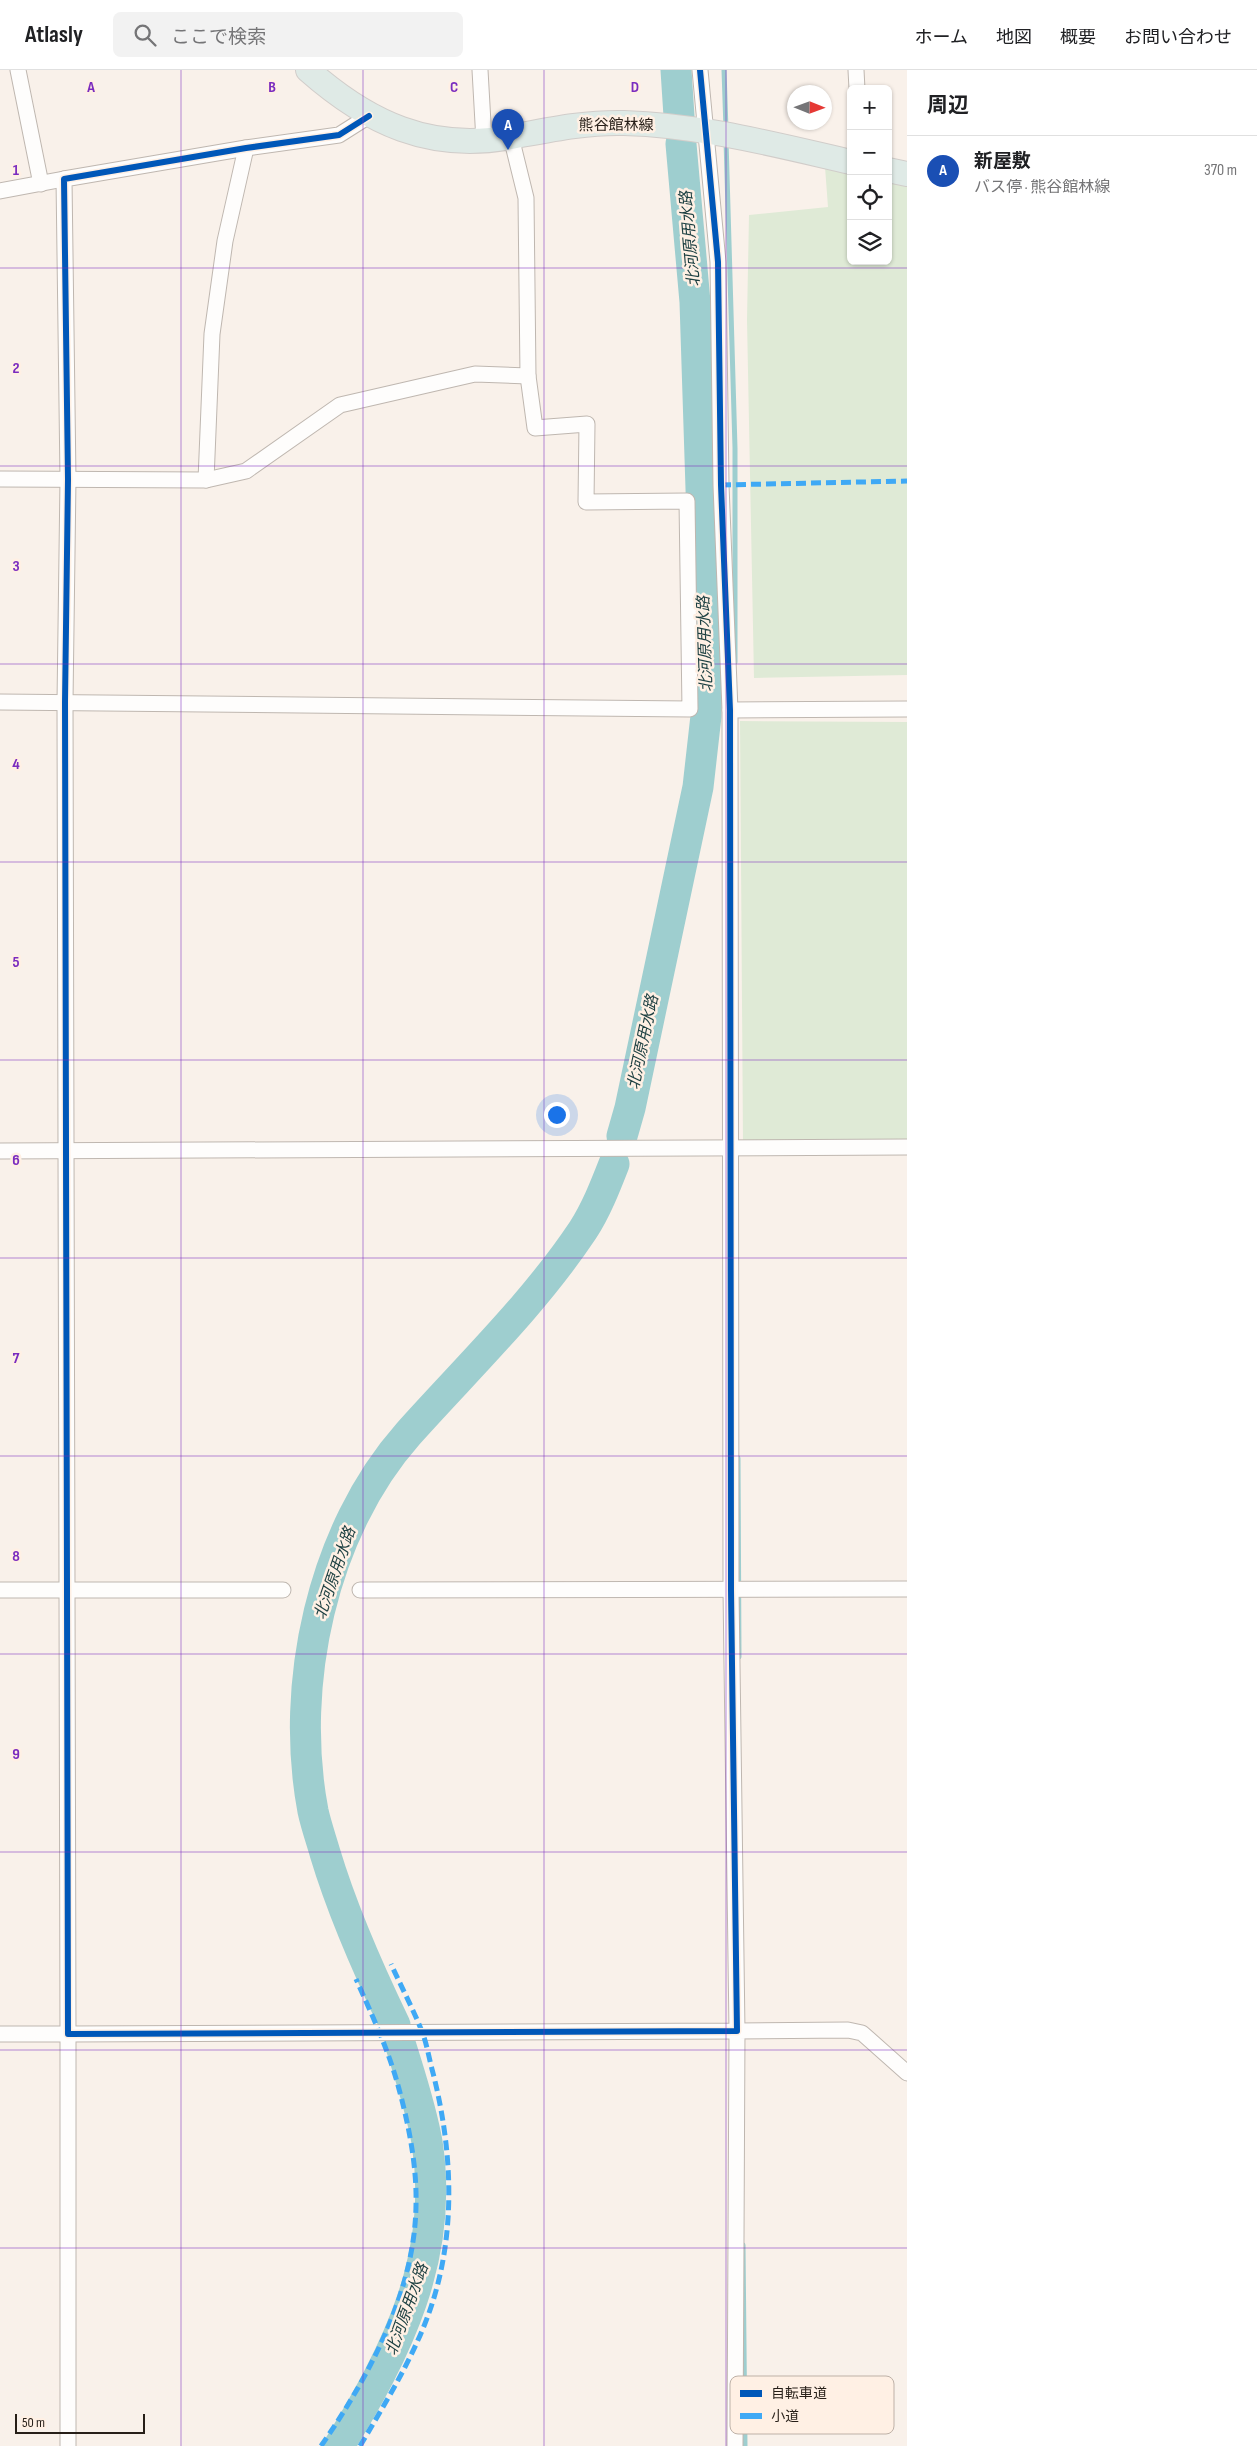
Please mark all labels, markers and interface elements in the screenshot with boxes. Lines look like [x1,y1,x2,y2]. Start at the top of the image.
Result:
search box [113,12,463,57]
text: Atlasly [25,20,83,49]
icon: search [131,21,159,49]
text: ここで検索 [171,26,266,49]
text: ホーム [915,27,968,48]
text: 地図 [996,27,1032,48]
text: 概要 [1060,27,1096,48]
text: お問い合わせ [1124,27,1232,48]
text: A [86,78,95,97]
text: B [268,78,276,97]
text: C [450,78,458,97]
text: D [631,78,639,97]
north arrow [787,85,832,130]
map controls [847,85,892,265]
button: + [847,85,892,130]
text: 周辺 [927,93,969,118]
pin: A [492,109,524,150]
street label: 熊谷館林線 [578,116,654,135]
button: − [847,130,892,175]
text: 新屋敷 [974,150,1031,173]
text: 1 [13,161,20,180]
text: A [939,161,947,180]
text: 370 m [1204,161,1237,180]
button: locate [847,175,892,220]
text: バス停 · 熊谷館林線 [974,178,1110,197]
water label: 北河原用水路 [677,188,704,288]
button: layers [847,220,892,265]
text: 2 [12,359,20,378]
text: 3 [12,557,20,576]
water label: 北河原用水路 [694,594,717,692]
text: 4 [12,755,20,774]
text: 5 [12,953,20,972]
water label: 北河原用水路 [624,991,663,1091]
your location [544,1102,570,1128]
text: 6 [12,1151,20,1170]
text: 7 [13,1349,20,1368]
water label: 北河原用水路 [311,1523,361,1622]
text: 8 [12,1547,20,1566]
text: 9 [12,1745,20,1764]
water label: 北河原用水路 [382,2259,433,2358]
legend [730,2376,894,2434]
text: 自転車道 [771,2385,827,2402]
text: 小道 [771,2408,799,2425]
scale bar [15,2411,145,2434]
text: 50 m [22,2414,45,2431]

